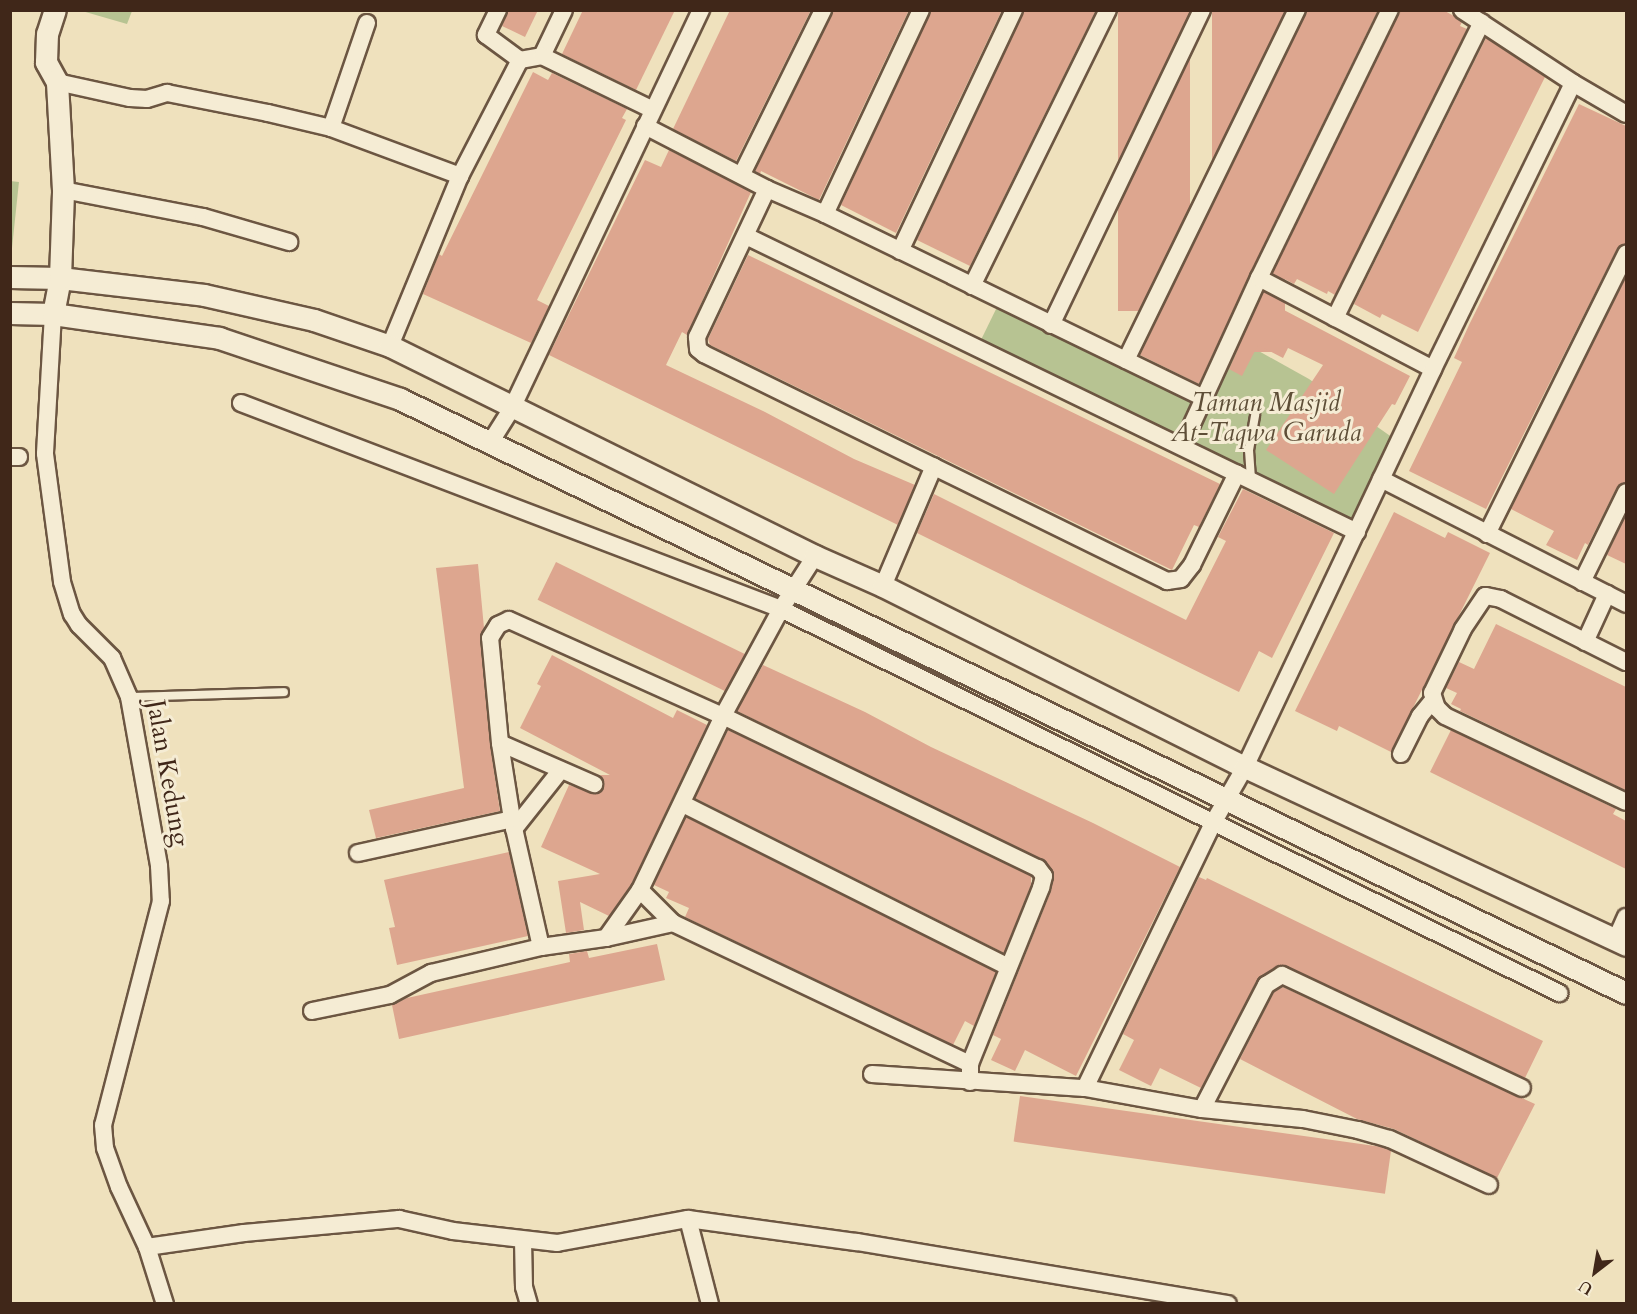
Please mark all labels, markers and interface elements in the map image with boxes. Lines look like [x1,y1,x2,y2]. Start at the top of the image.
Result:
park label: Taman Masjid At-Taqwa Garuda [1171,387,1361,448]
street label: Jalan Kedung [140,697,196,849]
north arrow [1565,1242,1625,1302]
text: U [1574,1275,1597,1300]

